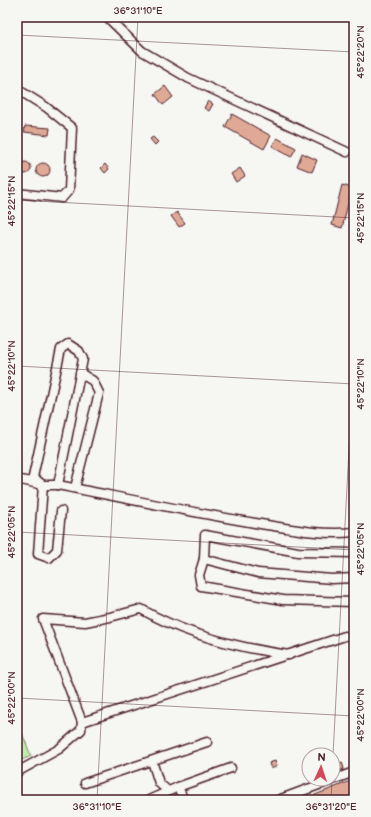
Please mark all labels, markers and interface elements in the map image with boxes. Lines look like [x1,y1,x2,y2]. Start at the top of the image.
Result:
text: 36°31'10"E [114,5,163,17]
text: 45°22'20"N [355,25,367,79]
text: 45°22'15"N [6,175,18,227]
text: 45°22'15"N [355,192,367,244]
text: 45°22'10"N [6,340,18,392]
text: 45°22'10"N [355,358,367,410]
text: 45°22'05"N [6,505,18,559]
text: 45°22'05"N [355,522,367,576]
text: 45°22'00"N [6,671,18,725]
text: 45°22'00"N [355,688,367,742]
north arrow [301,747,341,787]
text: N [317,751,326,764]
text: 36°31'10"E [73,801,122,813]
text: 36°31'20"E [305,801,357,813]

